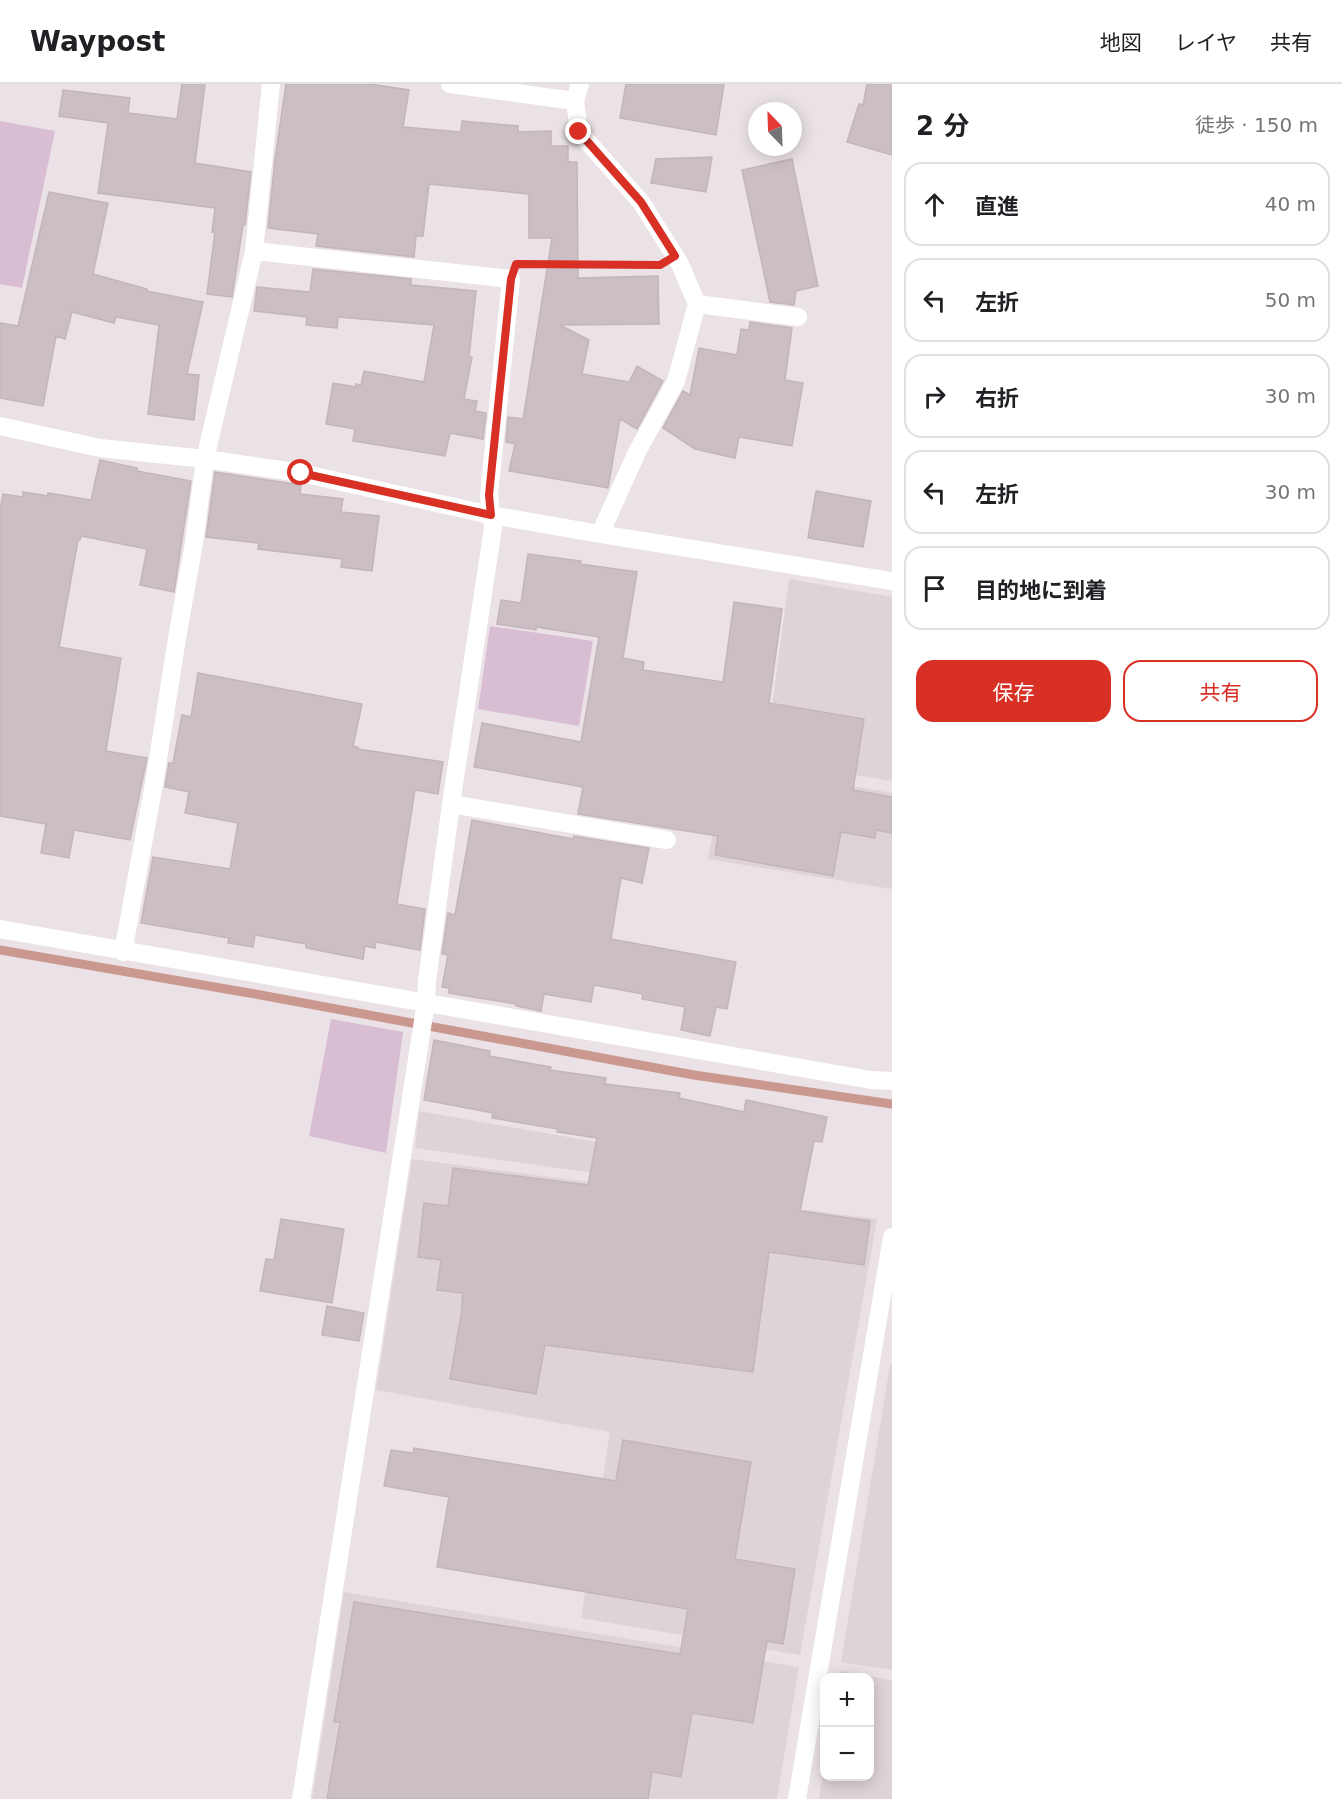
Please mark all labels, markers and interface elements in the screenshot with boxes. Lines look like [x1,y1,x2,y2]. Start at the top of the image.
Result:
text: Waypost [30,25,166,58]
text: 地図 [1100,31,1142,55]
text: レイヤ [1175,31,1237,55]
text: 共有 [1270,31,1312,55]
north arrow [748,102,802,156]
text: 2 分 [916,111,969,141]
text: 徒歩 · 150 m [1195,113,1318,137]
route end [565,118,591,144]
icon: ahead [918,188,951,221]
text: 40 m [1265,192,1316,216]
text: 直進 [975,194,1019,219]
icon: left [918,284,951,317]
text: 50 m [1265,288,1316,312]
text: 左折 [975,290,1019,315]
icon: right [918,380,951,413]
text: 30 m [1265,384,1316,408]
text: 右折 [975,386,1019,411]
route start [287,459,313,485]
icon: left [918,476,951,509]
text: 30 m [1265,480,1316,504]
text: 左折 [975,482,1019,507]
icon: arrive [918,572,951,605]
text: 目的地に到着 [975,578,1107,603]
button: 保存 [916,660,1111,722]
button: 共有 [1123,660,1318,722]
map controls [820,1673,874,1781]
button: + [820,1673,874,1727]
button: − [820,1727,874,1781]

